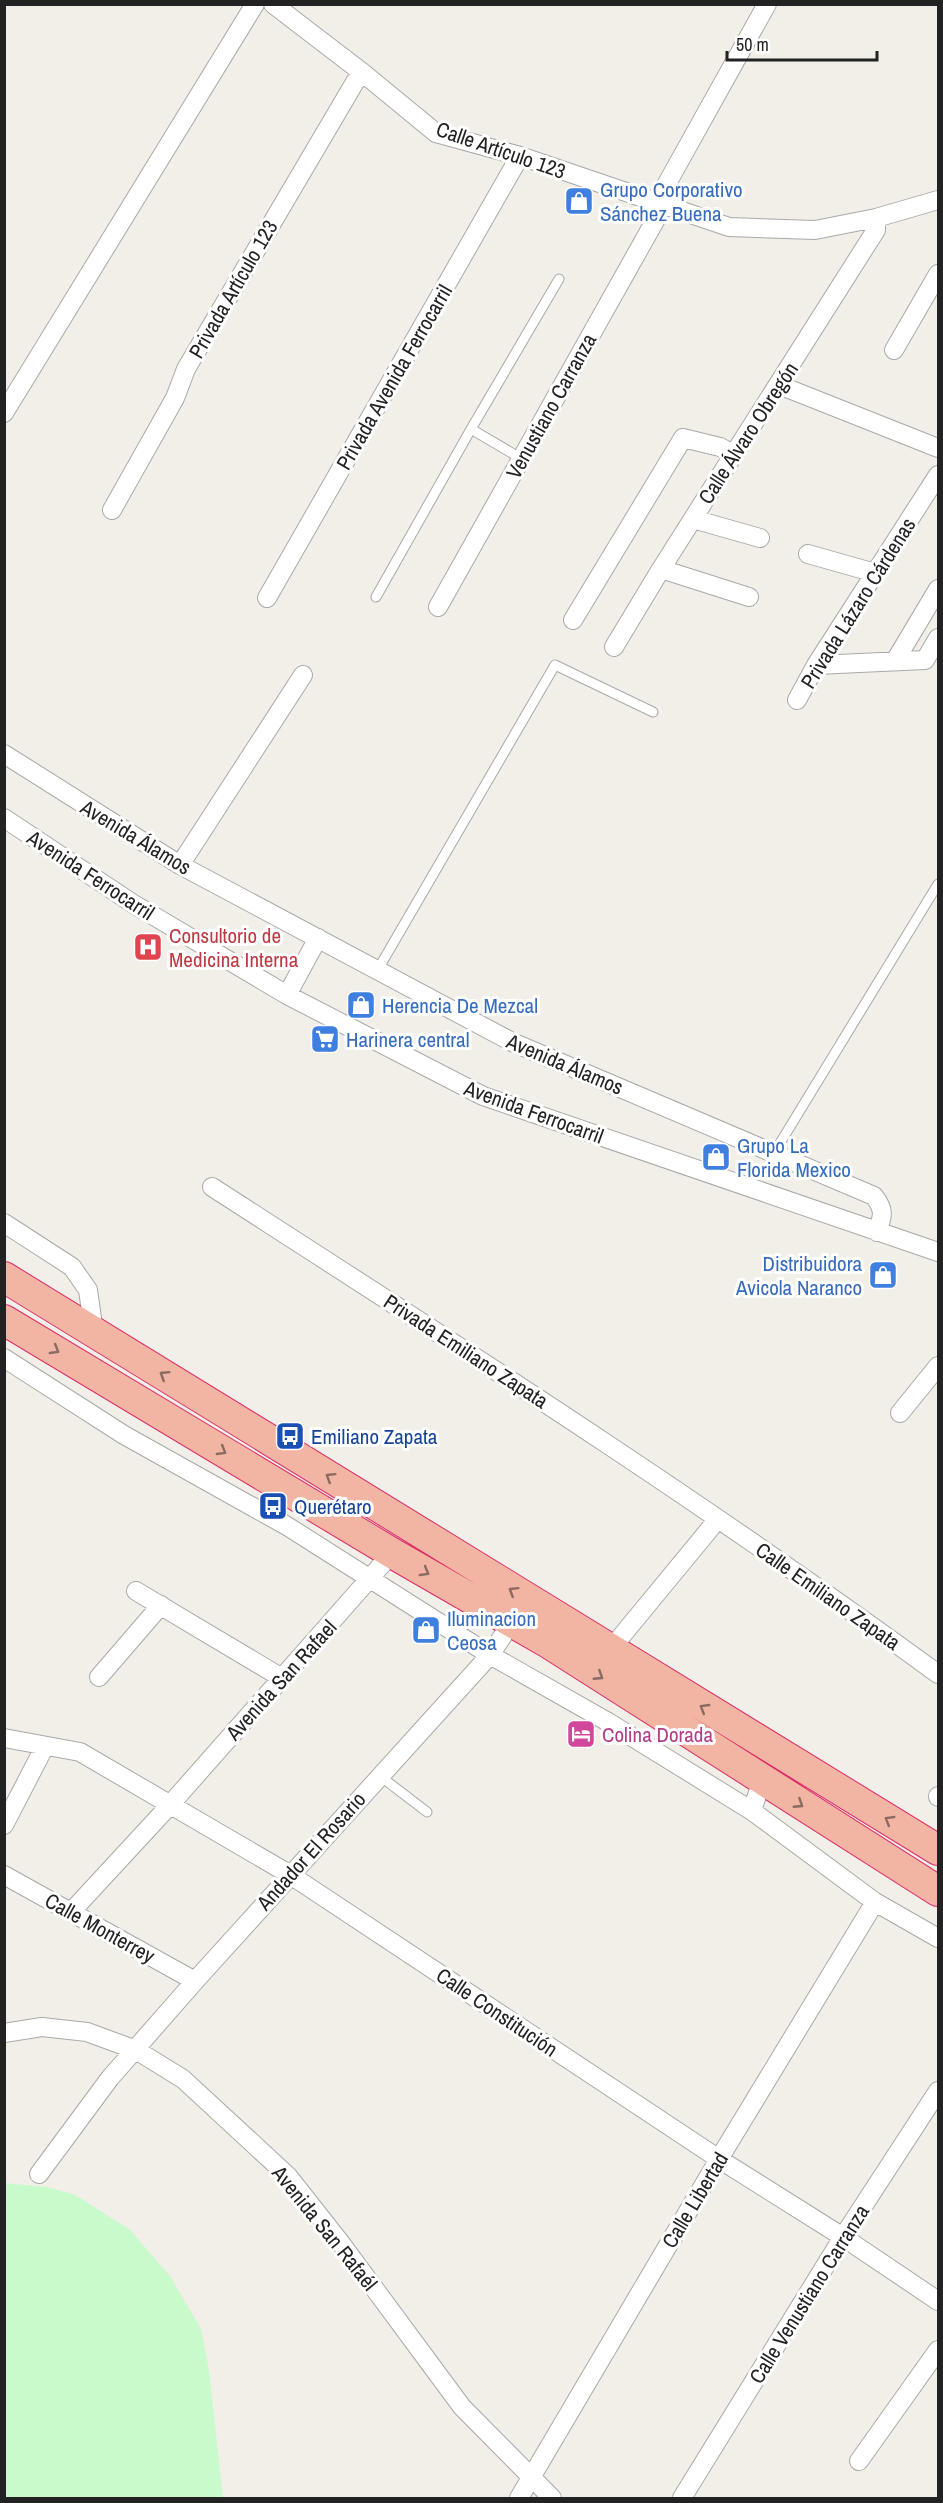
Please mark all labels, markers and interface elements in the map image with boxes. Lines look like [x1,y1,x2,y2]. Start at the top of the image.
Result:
scale bar [727,24,877,62]
text: 50 m [736,32,769,57]
street label: Calle Artículo 123 [432,114,570,186]
place label: Grupo Corporativo Sánchez Buena [600,175,743,228]
shop icon: Grupo Corporativo Sánchez Buena [563,185,595,217]
street label: Privada Artículo 123 [182,215,284,363]
street label: Privada Avenida Ferrocarril [329,279,459,475]
street label: Venustiano Carranza [499,328,603,484]
street label: Calle Álvaro Obregón [691,356,805,510]
street label: Privada Lázaro Cárdenas [794,512,922,694]
street label: Avenida Álamos [74,792,197,881]
street label: Avenida Ferrocarril [21,822,160,927]
place label: Consultorio de Medicina Interna [169,921,299,974]
hospital icon: Consultorio de Medicina Interna [132,931,164,963]
shop icon: Herencia De Mezcal [345,989,377,1021]
place label: Herencia De Mezcal [382,991,538,1020]
supermarket icon: Harinera central [309,1023,341,1055]
place label: Harinera central [346,1025,469,1054]
street label: Avenida Álamos [501,1026,628,1102]
street label: Avenida Ferrocarril [459,1073,608,1151]
place label: Grupo La Florida Mexico [737,1131,851,1184]
shop icon: Grupo La Florida Mexico [700,1141,732,1173]
place label: Distribuidora Avicola Naranco [735,1249,862,1302]
shop icon: Distribuidora Avicola Naranco [867,1259,899,1291]
street label: Privada Emiliano Zapata [378,1287,554,1415]
one-way arrow [49,1343,59,1354]
one-way arrow [160,1371,171,1382]
bus stop icon: Emiliano Zapata [274,1420,306,1452]
place label: Emiliano Zapata [311,1422,438,1451]
one-way arrow [216,1443,226,1455]
one-way arrow [325,1474,336,1485]
bus stop icon: Querétaro [257,1490,289,1522]
place label: Querétaro [294,1492,372,1521]
street label: Calle Emiliano Zapata [750,1535,906,1657]
one-way arrow [419,1565,429,1576]
one-way arrow [509,1587,520,1598]
place label: Iluminacion Ceosa [447,1604,536,1657]
street label: Avenida San Rafael [218,1613,343,1747]
shop icon: Iluminacion Ceosa [410,1614,442,1646]
one-way arrow [593,1668,604,1679]
one-way arrow [700,1703,710,1715]
hotel icon: Colina Dorada [565,1718,597,1750]
place label: Colina Dorada [602,1720,713,1749]
street label: Andador El Rosario [249,1785,372,1917]
one-way arrow [793,1796,803,1808]
one-way arrow [885,1815,895,1827]
street label: Calle Monterrey [40,1886,161,1970]
street label: Calle Constitución [431,1961,563,2063]
street label: Calle Libertad [655,2147,735,2253]
street label: Avenida San Rafaél [265,2159,384,2297]
street label: Calle Venustiano Carranza [742,2199,876,2389]

